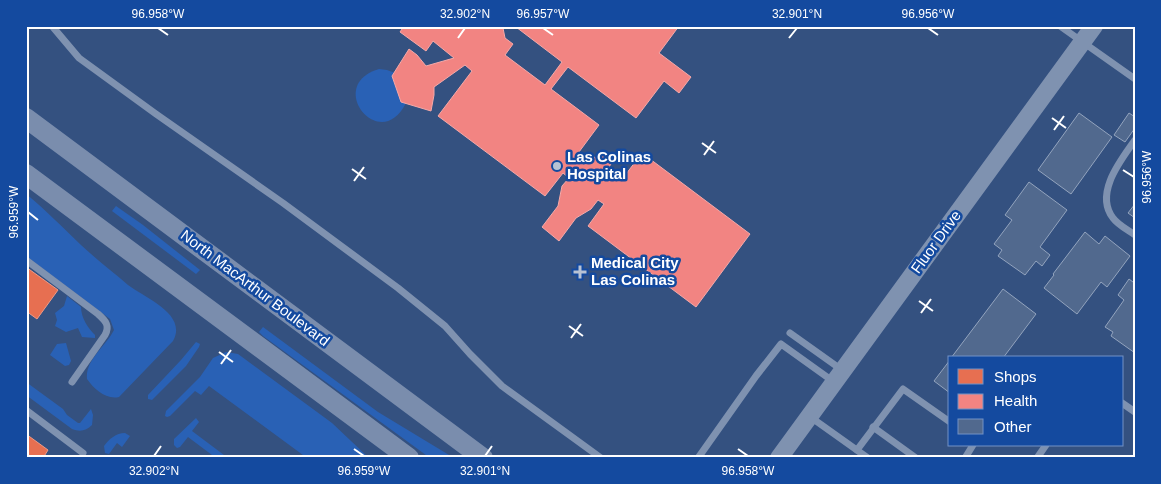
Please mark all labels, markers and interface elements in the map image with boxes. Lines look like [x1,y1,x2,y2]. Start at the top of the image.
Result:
text: 96.958°W [132,7,185,21]
text: 32.902°N [440,7,490,21]
text: 96.957°W [517,7,570,21]
text: 32.901°N [772,7,822,21]
text: 96.956°W [902,7,955,21]
place label: Las Colinas Hospital [567,148,651,182]
text: 96.956°W [1140,150,1154,203]
marker: Las Colinas Hospital [551,160,563,172]
text: 96.959°W [7,185,21,238]
street label: Fluor Drive [907,207,964,276]
street label: North MacArthur Boulevard [178,226,333,349]
place label: Medical City Las Colinas [591,254,679,288]
marker: Medical City Las Colinas [573,265,587,279]
legend [948,356,1124,446]
text: Shops [994,368,1037,385]
text: Health [994,392,1037,409]
text: Other [994,418,1032,435]
text: 32.902°N [129,464,179,478]
text: 96.959°W [338,464,391,478]
text: 32.901°N [460,464,510,478]
text: 96.958°W [722,464,775,478]

